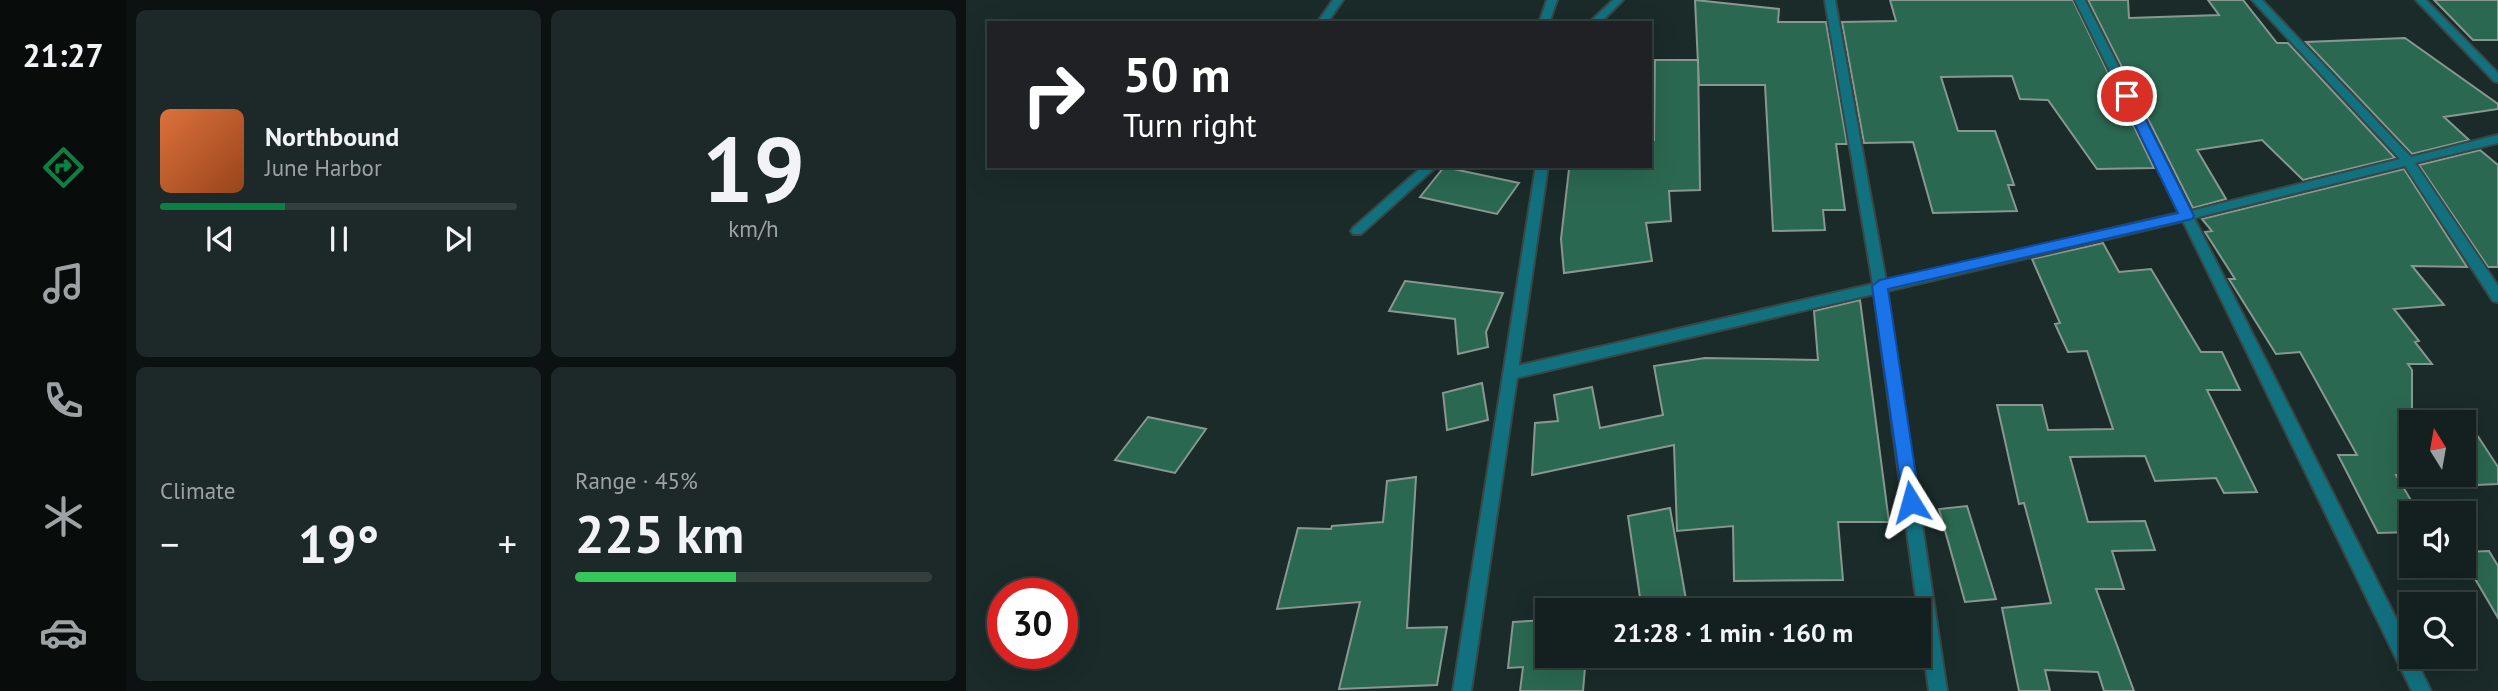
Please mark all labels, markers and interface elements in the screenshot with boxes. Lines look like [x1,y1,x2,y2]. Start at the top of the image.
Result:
text: 21:27 [22,34,104,76]
text: 50 m [1123,42,1230,106]
icon: right [1008,49,1099,140]
pin [2097,66,2157,126]
icon: arrive [2108,77,2146,115]
text: Turn right [1123,104,1257,146]
text: 19 [702,109,805,227]
text: Northbound [265,120,399,153]
icon: directions [39,143,88,192]
text: June Harbor [265,153,382,182]
text: km/h [728,214,779,243]
icon: previous [201,220,239,258]
icon: pause [320,220,358,258]
icon: next [439,220,477,258]
icon: music [39,259,88,308]
icon: phone [39,376,88,425]
north arrow [2399,410,2476,486]
map controls [2399,410,2476,669]
position arrow [1874,465,1948,539]
text: Range · 45% [575,466,698,495]
text: Climate [160,476,235,505]
icon: climate [39,492,88,541]
text: 225 km [575,500,744,567]
button: sound [2399,501,2476,578]
text: 19° [298,510,379,577]
text: − [160,519,179,568]
text: + [498,519,517,568]
speed limit sign: 30 [987,578,1078,669]
button: search [2399,592,2476,669]
icon: car [39,608,88,657]
text: 21:28 · 1 min · 160 m [1613,616,1853,649]

